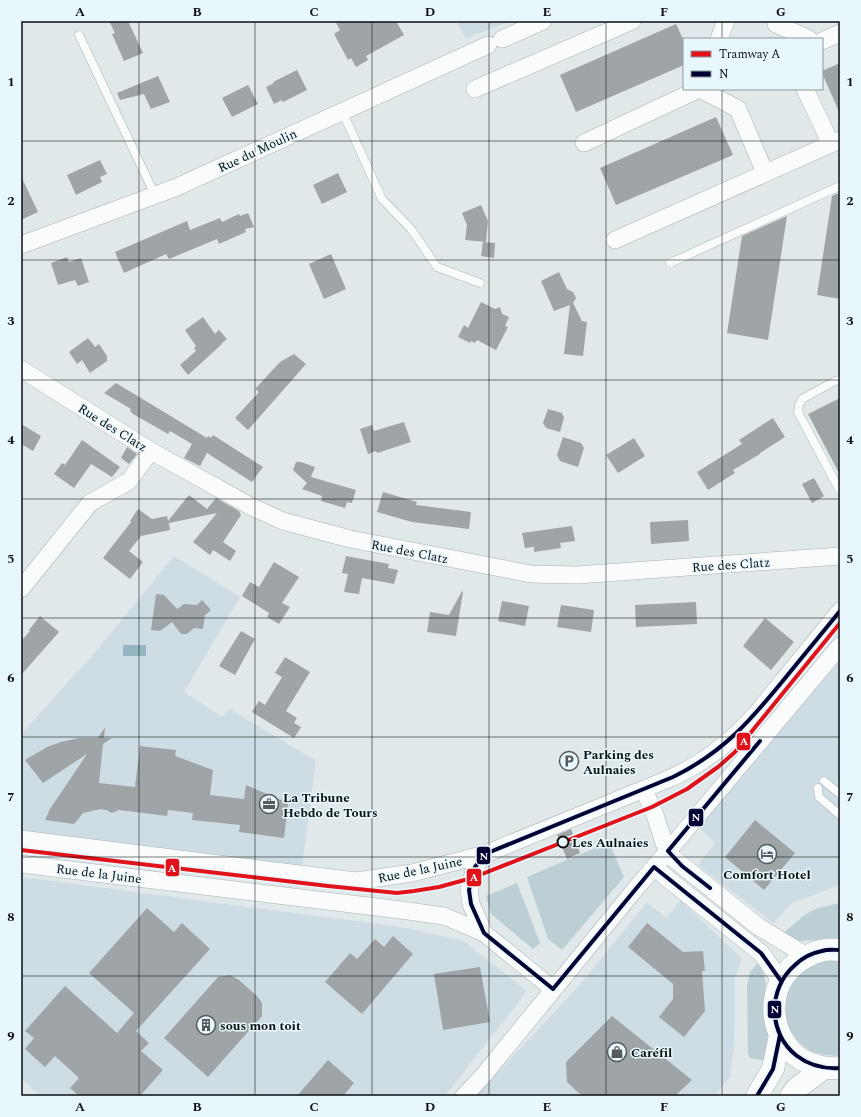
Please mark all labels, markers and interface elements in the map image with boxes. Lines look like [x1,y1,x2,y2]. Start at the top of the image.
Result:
text: A [75,2,85,22]
text: B [192,2,202,22]
text: C [309,2,319,22]
text: D [425,2,435,22]
text: E [543,2,552,22]
text: F [660,2,668,22]
text: G [776,2,786,22]
legend [683,38,823,90]
text: Tramway A [719,45,780,64]
text: N [719,65,729,84]
text: 1 [7,72,15,92]
text: 1 [846,72,854,92]
street label: Rue du Moulin [214,124,301,178]
text: 2 [7,191,15,211]
text: 2 [846,191,854,211]
text: 3 [7,311,15,331]
text: 3 [846,311,854,331]
street label: Rue des Clatz [74,399,151,457]
text: 4 [7,430,15,450]
text: 4 [846,430,854,450]
street label: Rue des Clatz [369,535,450,569]
text: 5 [7,549,15,569]
text: 5 [846,549,854,569]
street label: Rue des Clatz [691,552,771,578]
text: 6 [7,668,15,688]
text: 6 [846,668,854,688]
line badge: A [736,732,751,751]
text: A [740,733,749,750]
place label: Parking des Aulnaies [583,745,654,780]
parking icon: Parking des Aulnaies [558,750,580,772]
text: 7 [7,787,15,807]
text: 7 [846,787,854,807]
place label: La Tribune Hebdo de Tours [283,788,378,823]
office icon: La Tribune Hebdo de Tours [258,793,280,815]
line badge: N [688,808,704,827]
text: N [692,809,701,826]
place label: Les Aulnaies [572,833,649,853]
marker: Les Aulnaies [556,835,570,849]
hotel icon: Comfort Hotel [756,843,778,865]
line badge: N [476,846,491,865]
text: N [480,848,489,865]
street label: Rue de la Juine [376,851,464,889]
line badge: A [165,858,180,877]
street label: Rue de la Juine [55,859,143,889]
text: A [168,860,177,877]
place label: Comfort Hotel [723,865,811,885]
line badge: A [466,868,482,887]
text: A [470,869,479,886]
text: 8 [7,907,15,927]
text: 8 [846,907,854,927]
line badge: N [767,1000,782,1019]
text: N [771,1001,780,1018]
building icon: sous mon toit [195,1014,217,1036]
place label: sous mon toit [220,1016,301,1036]
text: 9 [7,1026,15,1046]
text: 9 [846,1026,854,1046]
shop icon: Caréfil [606,1041,628,1063]
place label: Caréfil [631,1043,672,1063]
text: A [75,1097,85,1117]
text: B [192,1097,202,1117]
text: C [309,1097,319,1117]
text: D [425,1097,435,1117]
text: E [543,1097,552,1117]
text: F [660,1097,668,1117]
text: G [776,1097,786,1117]

